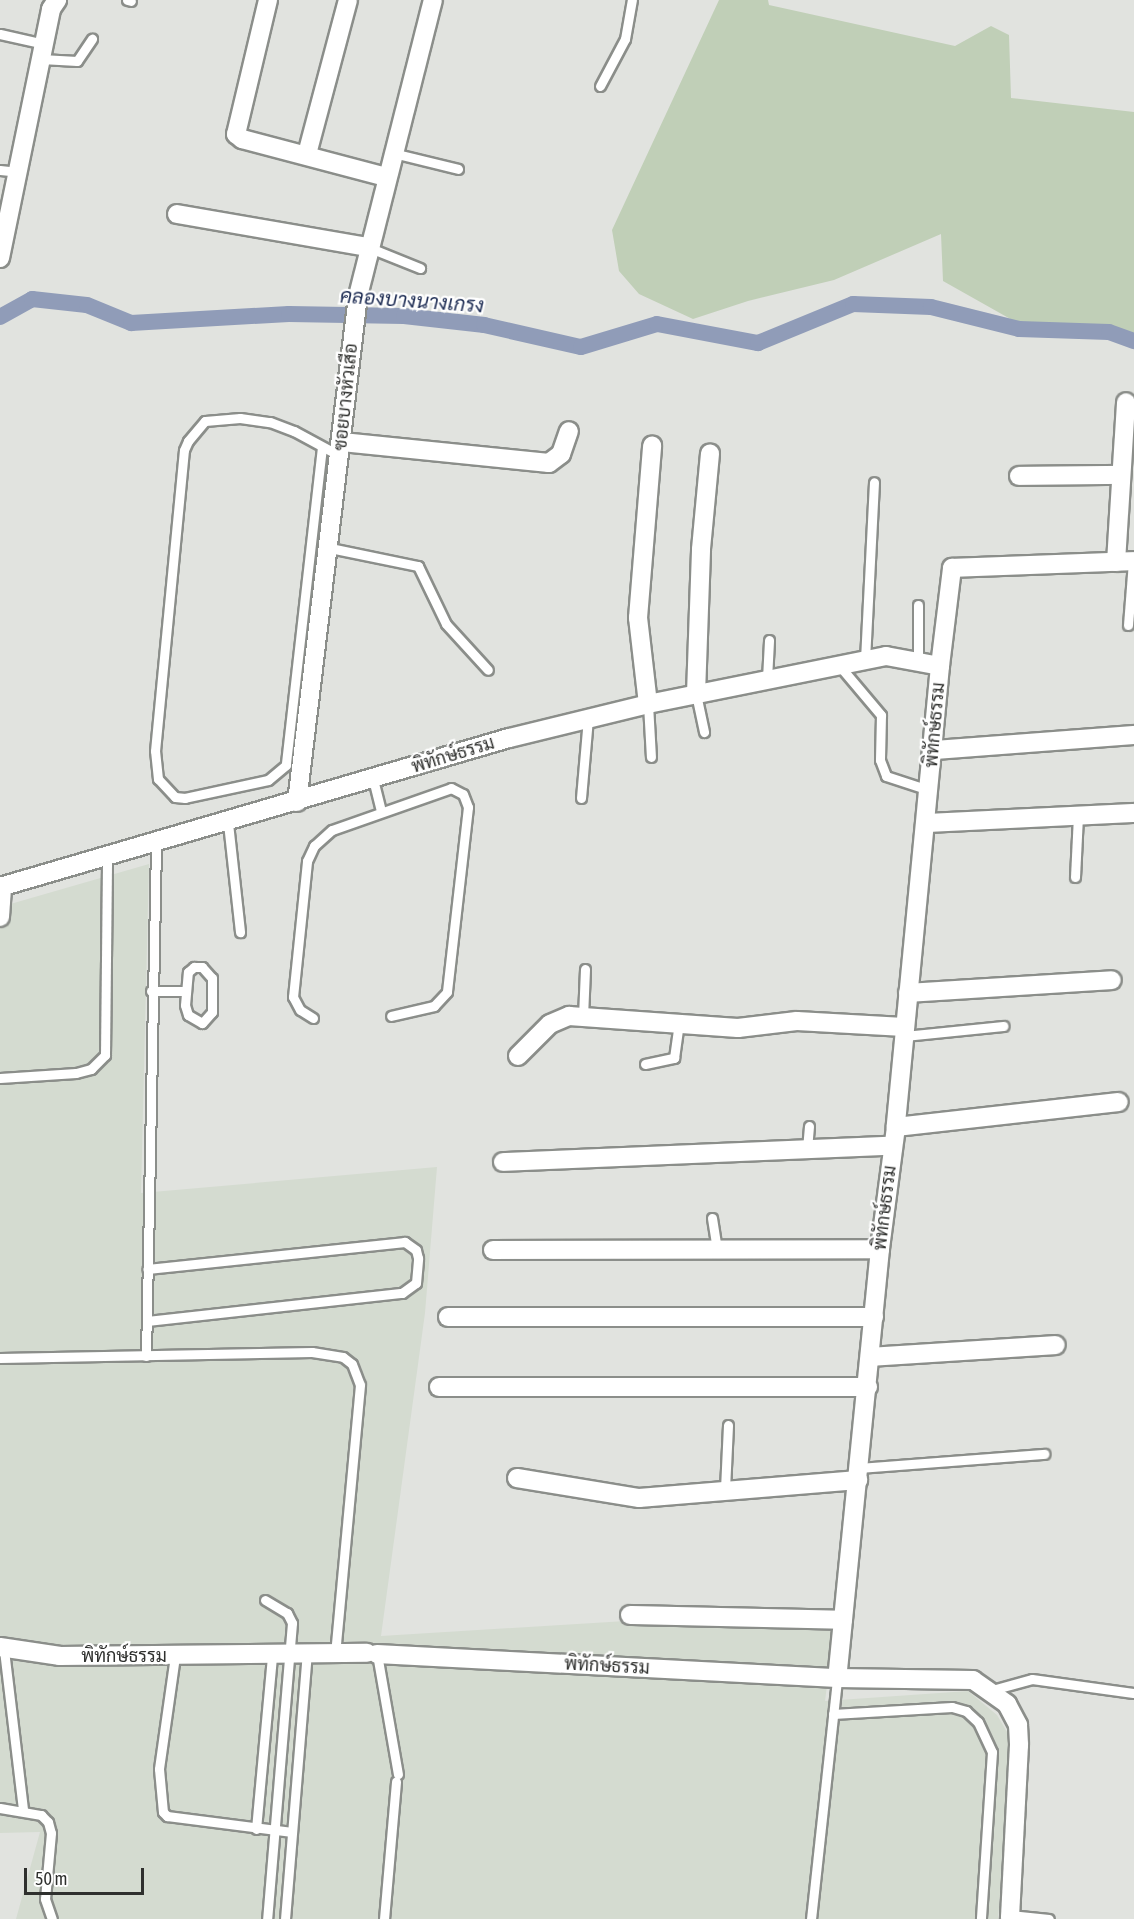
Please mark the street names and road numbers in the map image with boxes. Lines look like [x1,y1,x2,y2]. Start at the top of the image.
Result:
street label: ซอยบางหัวเสือ [330,342,362,452]
street label: พิทักษ์ธรรม [921,681,949,769]
street label: พิทักษ์ธรรม [409,732,497,778]
street label: พิทักษ์ธรรม [869,1164,901,1252]
street label: พิทักษ์ธรรม [81,1645,167,1667]
street label: พิทักษ์ธรรม [564,1653,650,1679]

